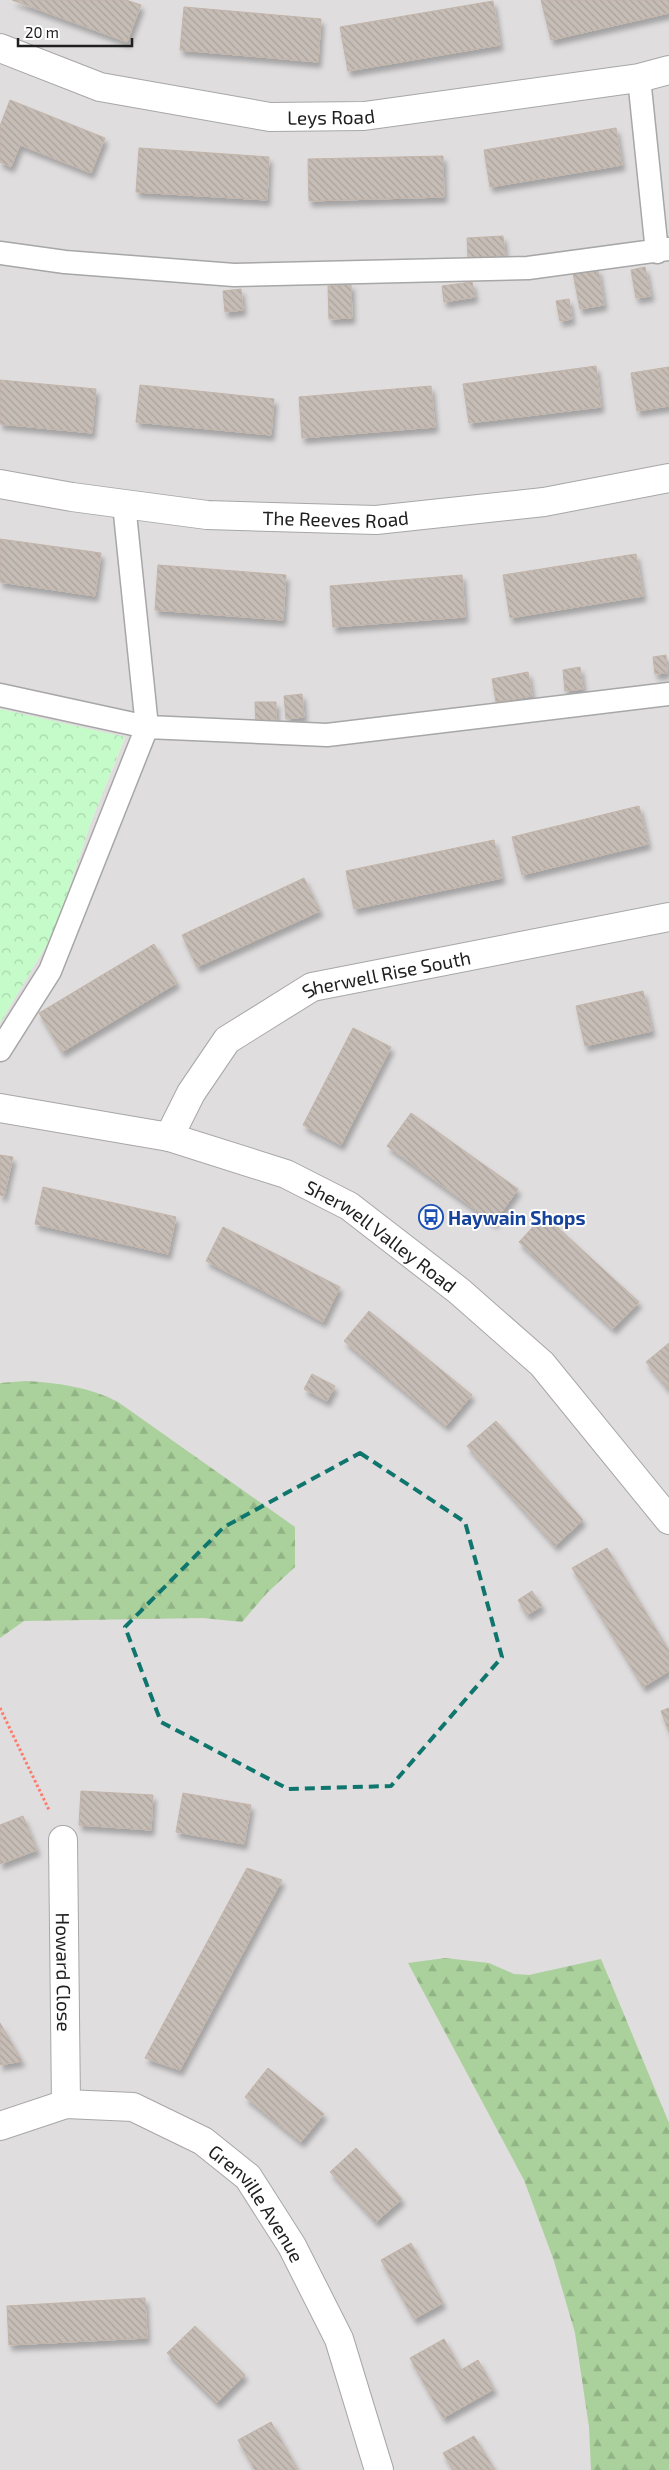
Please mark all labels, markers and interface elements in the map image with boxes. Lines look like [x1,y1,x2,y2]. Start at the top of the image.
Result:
scale bar [18,15,131,47]
text: 20 m [25,23,59,41]
street label: Leys Road [287,103,376,128]
street label: The Reeves Road [262,505,410,532]
street label: Sherwell Rise South [297,945,473,1002]
street label: Sherwell Valley Road [302,1174,462,1297]
bus stop icon: Haywain Shops [418,1204,444,1230]
place label: Haywain Shops [448,1206,586,1230]
street label: Howard Close [52,1912,77,2032]
street label: Grenville Avenue [205,2139,310,2266]

